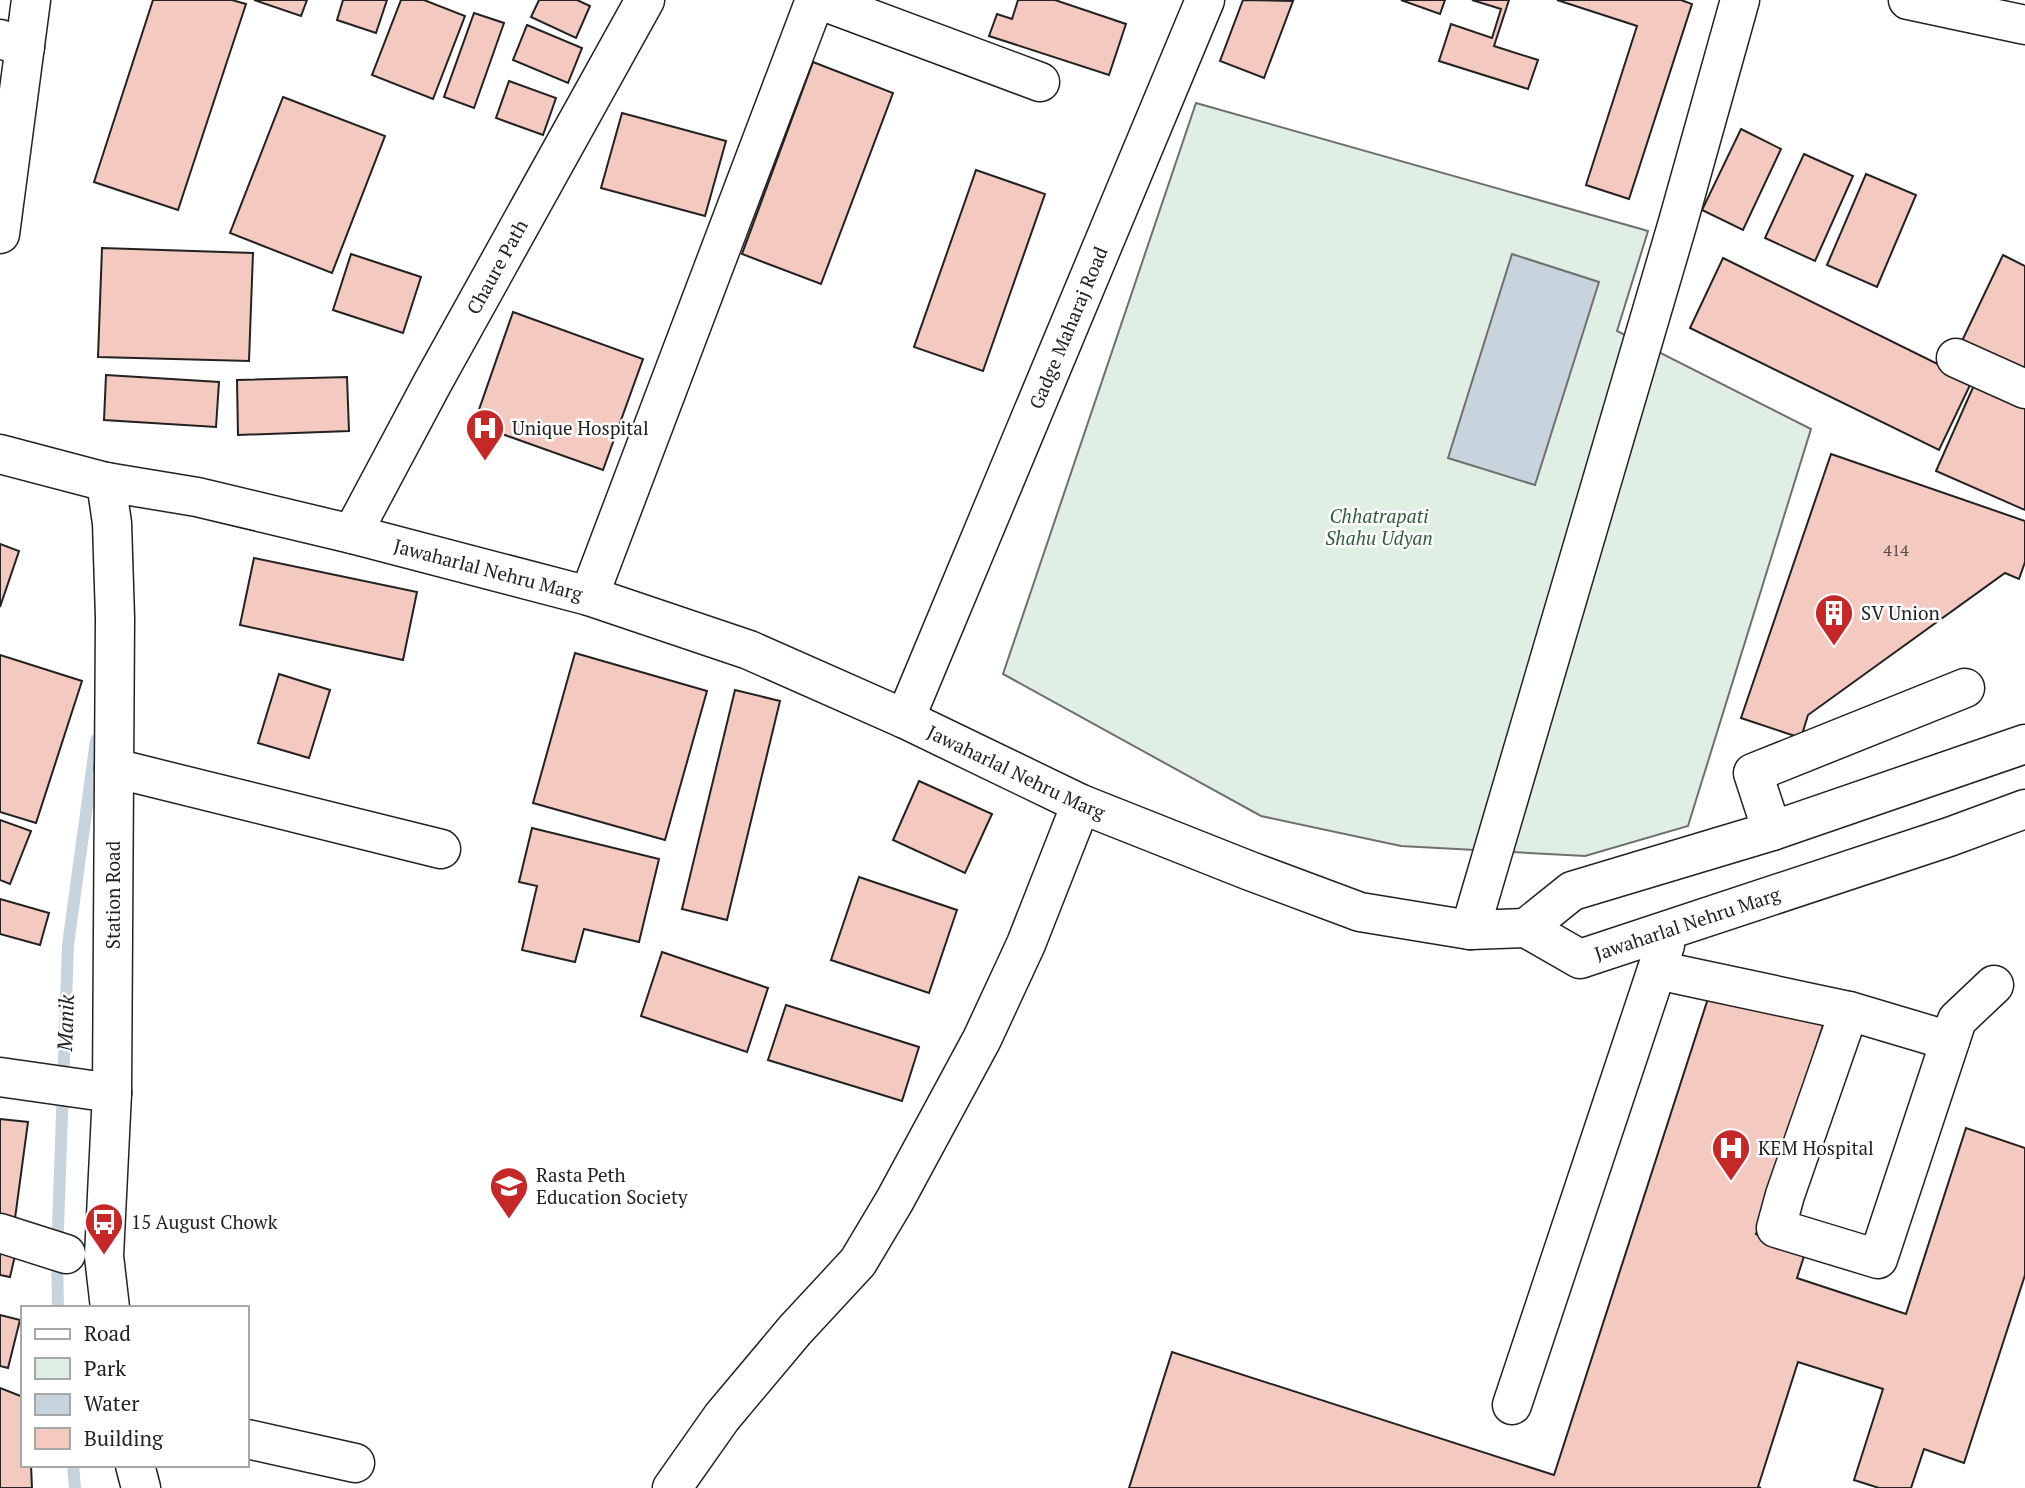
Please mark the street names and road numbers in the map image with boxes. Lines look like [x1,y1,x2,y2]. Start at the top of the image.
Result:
street label: Chaure Path [460,215,533,318]
street label: Gadge Maharaj Road [1023,242,1113,412]
street label: Jawaharlal Nehru Marg [391,532,586,606]
street label: Jawaharlal Nehru Marg [923,719,1110,825]
street label: Station Road [100,840,125,949]
street label: Jawaharlal Nehru Marg [1591,880,1784,965]

